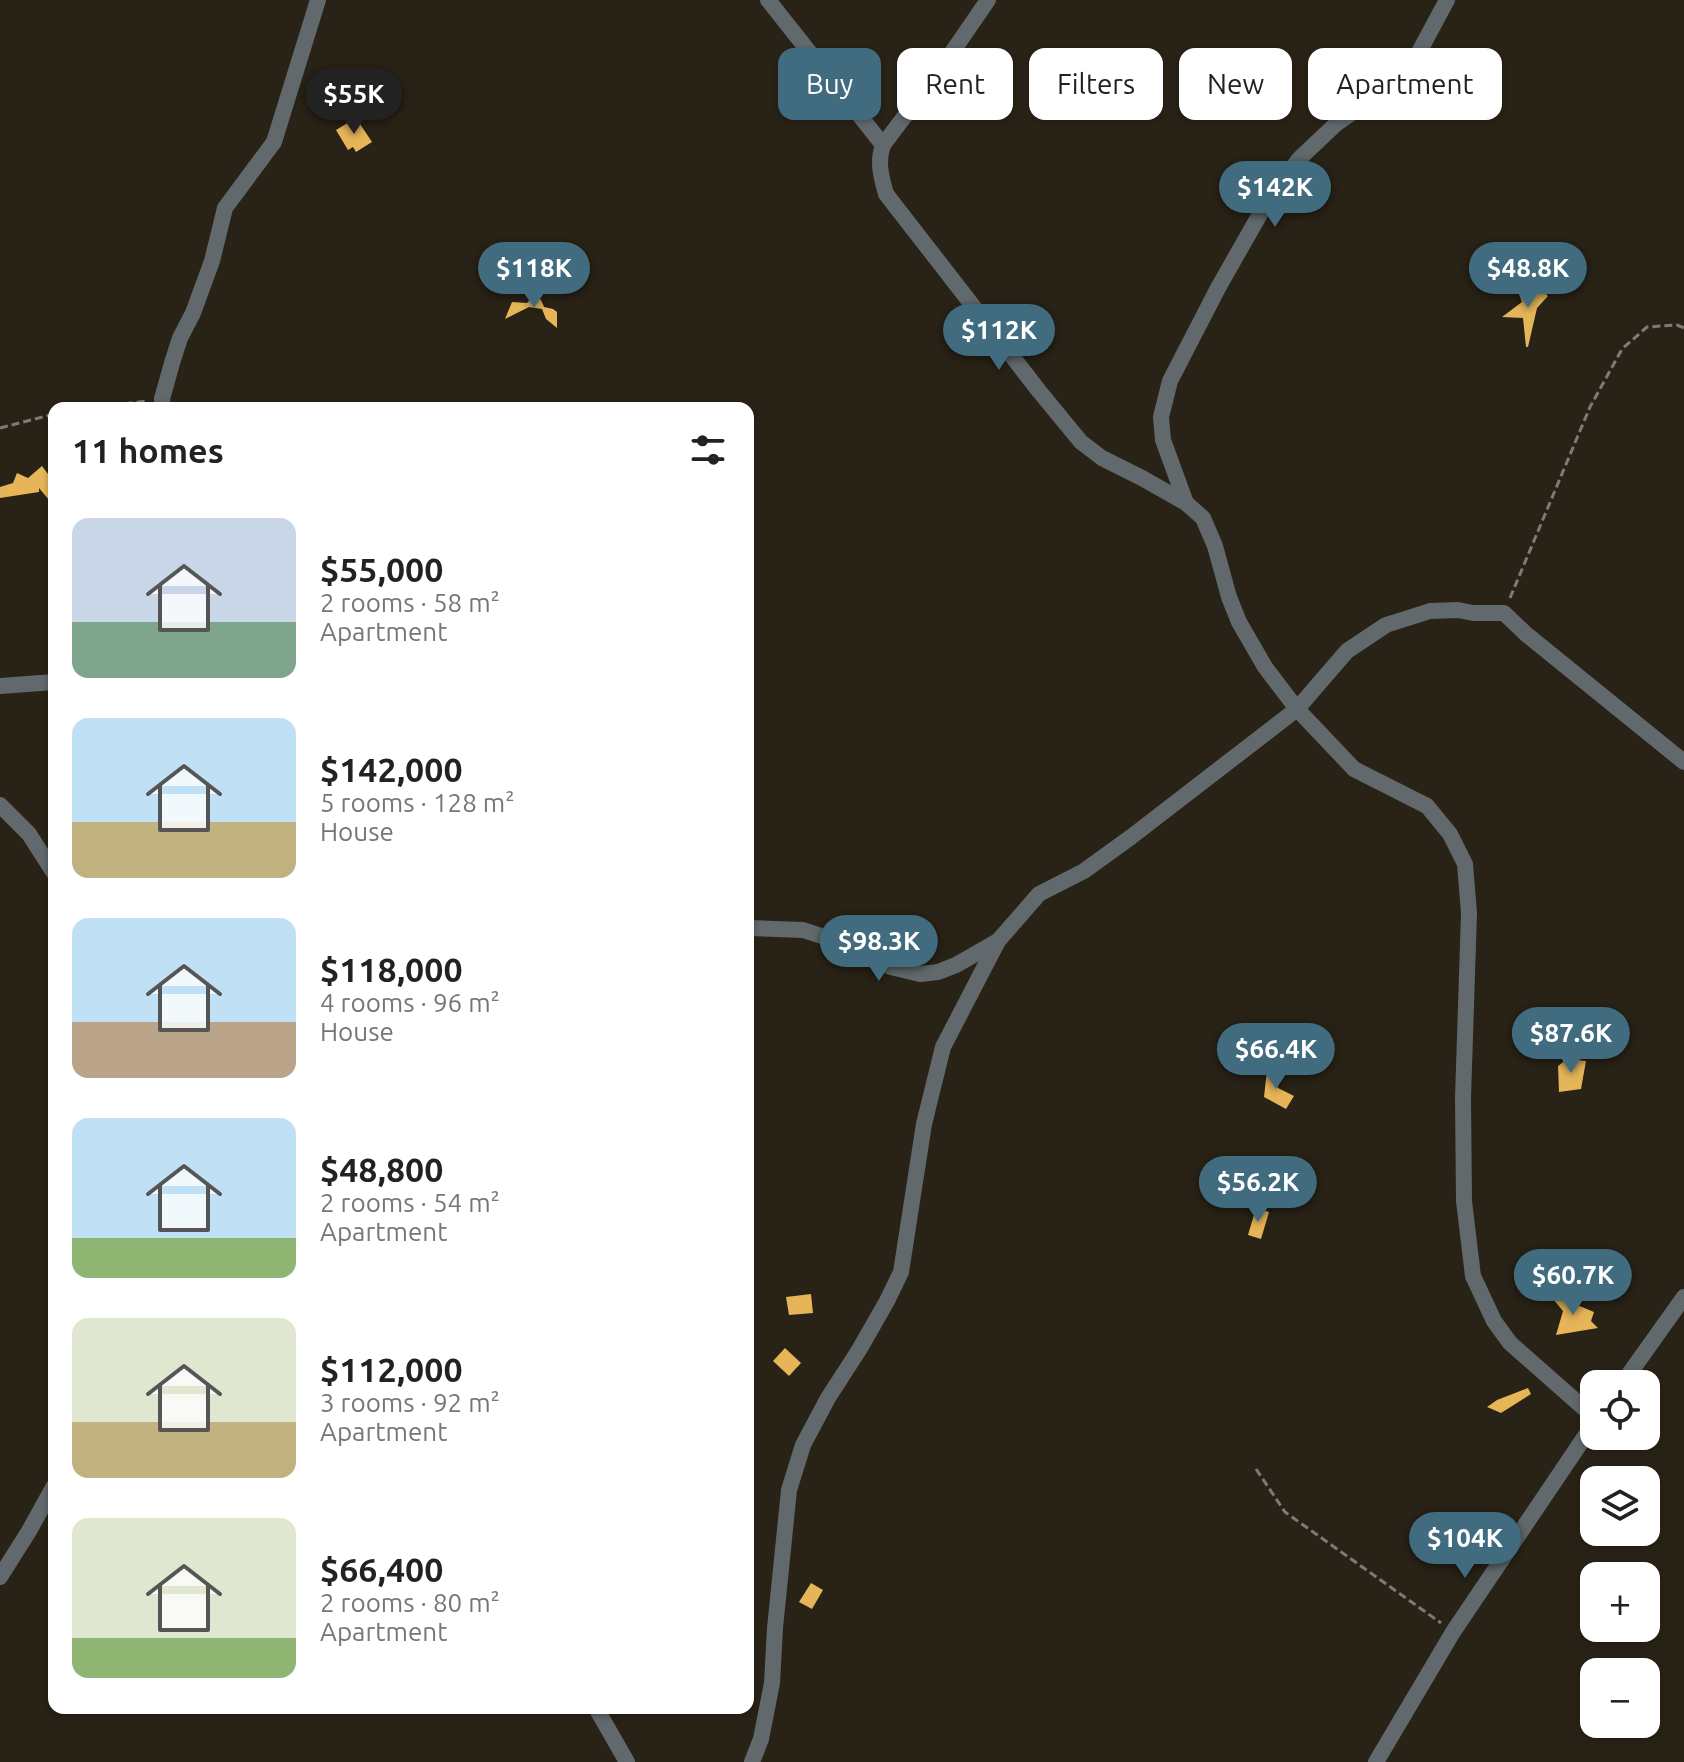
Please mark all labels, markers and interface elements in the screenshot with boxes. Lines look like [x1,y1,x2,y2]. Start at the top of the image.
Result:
chip: Buy [778,48,881,120]
chip: Rent [897,48,1013,120]
chip: Filters [1029,48,1163,120]
chip: New [1179,48,1292,120]
chip: Apartment [1308,48,1502,120]
pin: $55K [307,68,401,136]
text: $55K [323,79,385,108]
pin: $142K [1219,161,1331,229]
text: $142K [1237,172,1313,201]
pin: $118K [478,242,590,310]
pin: $48.8K [1463,242,1593,310]
text: $118K [496,253,572,282]
text: $48.8K [1487,253,1569,282]
pin: $112K [943,304,1055,372]
text: $112K [961,315,1037,344]
icon: filters [686,428,730,472]
text: 11 homes [72,431,224,469]
icon: home [136,550,232,646]
text: $55,000 [320,550,443,588]
text: 2 rooms · 58 m² [320,588,500,617]
text: Apartment [320,617,447,646]
icon: home [136,750,232,846]
text: $142,000 [320,750,463,788]
text: 5 rooms · 128 m² [320,788,515,817]
text: House [320,817,394,846]
pin: $98.3K [814,915,944,983]
text: $98.3K [838,926,920,955]
icon: home [136,950,232,1046]
text: $118,000 [320,950,463,988]
text: 4 rooms · 96 m² [320,988,500,1017]
pin: $87.6K [1506,1007,1636,1075]
text: House [320,1017,394,1046]
text: $87.6K [1530,1018,1612,1047]
pin: $66.4K [1211,1023,1341,1091]
text: $66.4K [1235,1034,1317,1063]
icon: home [136,1150,232,1246]
text: $48,800 [320,1150,443,1188]
pin: $56.2K [1193,1156,1323,1224]
text: $56.2K [1217,1167,1299,1196]
text: 2 rooms · 54 m² [320,1188,500,1217]
text: Apartment [320,1217,447,1246]
pin: $60.7K [1508,1249,1638,1317]
text: $60.7K [1532,1260,1614,1289]
icon: home [136,1350,232,1446]
text: $112,000 [320,1350,463,1388]
map controls [1580,1370,1660,1738]
button: locate [1580,1370,1660,1450]
text: 3 rooms · 92 m² [320,1388,500,1417]
text: Apartment [320,1417,447,1446]
button: layers [1580,1466,1660,1546]
pin: $104K [1409,1512,1521,1580]
text: $104K [1427,1523,1503,1552]
icon: home [136,1550,232,1646]
text: $66,400 [320,1550,443,1588]
button: + [1580,1562,1660,1642]
text: 2 rooms · 80 m² [320,1588,500,1617]
text: Apartment [320,1617,447,1646]
button: − [1580,1658,1660,1738]

